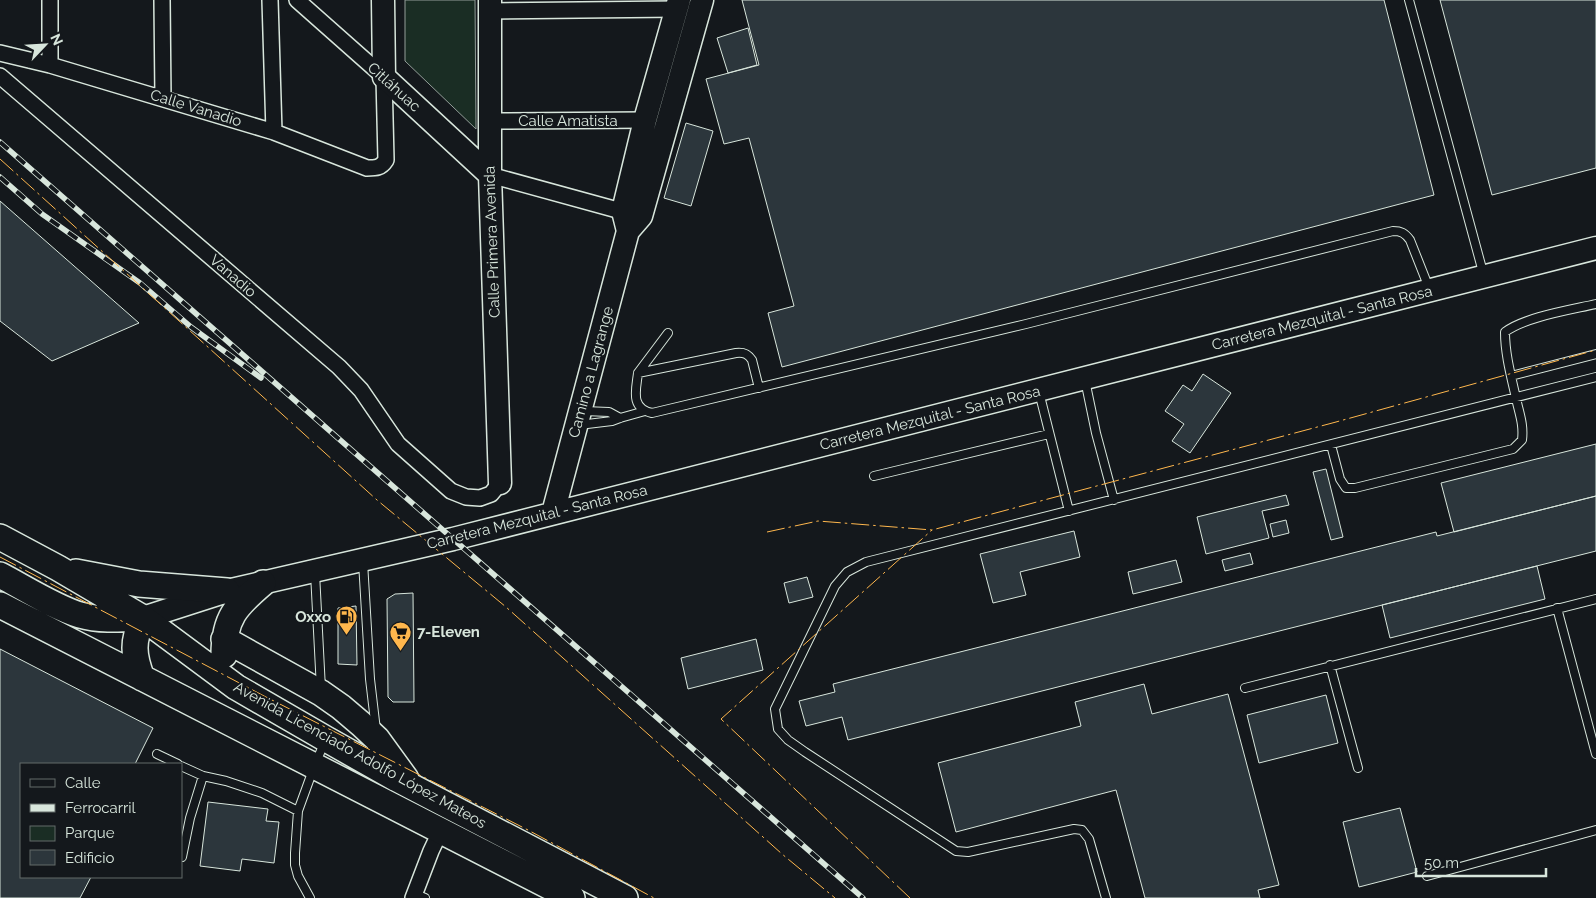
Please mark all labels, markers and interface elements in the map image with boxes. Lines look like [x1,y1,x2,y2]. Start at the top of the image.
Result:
north arrow [20,20,70,70]
text: N [47,31,66,48]
street label: Citláhuac [364,59,424,115]
street label: Calle Vanadio [148,86,244,130]
street label: Calle Amatista [518,112,618,130]
street label: Calle Primera Avenida [480,166,504,318]
street label: Vanadio [206,251,260,301]
street label: Carretera Mezquital - Santa Rosa [1210,282,1434,354]
street label: Camino a Lagrange [565,304,617,440]
street label: Carretera Mezquital - Santa Rosa [818,382,1042,454]
street label: Carretera Mezquital - Santa Rosa [425,481,649,553]
fuel station icon: Oxxo [335,605,359,636]
place label: Oxxo [295,608,331,626]
supermarket icon: 7-Eleven [389,620,413,651]
place label: 7-Eleven [417,623,480,641]
street label: Avenida Licenciado Adolfo López Mateos [231,678,489,832]
legend [20,763,182,878]
text: Calle [65,774,101,792]
text: Ferrocarril [65,799,137,817]
text: Parque [65,824,115,842]
scale bar [1416,846,1546,878]
text: Edificio [65,849,115,867]
text: 50 m [1424,854,1459,872]

